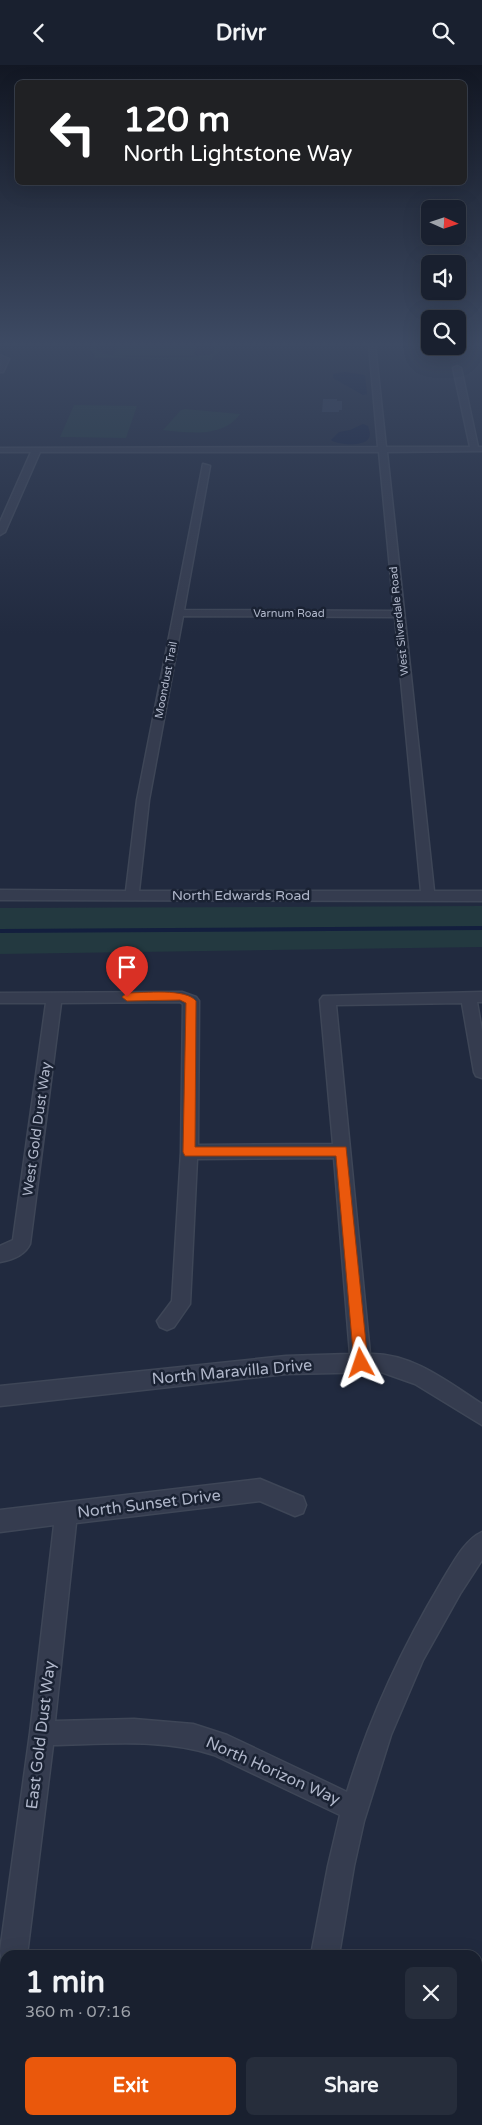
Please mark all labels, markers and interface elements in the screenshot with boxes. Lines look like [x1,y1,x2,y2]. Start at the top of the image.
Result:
icon: back [25,19,53,47]
icon: search [429,19,457,47]
text: Drivr [216,20,266,46]
text: 120 m [123,99,230,141]
icon: left [40,100,105,165]
text: North Lightstone Way [123,141,352,167]
north arrow [421,200,466,245]
map controls [421,200,466,355]
button: sound [421,255,466,300]
button: search [421,310,466,355]
street label: West Silverdale Road [387,566,411,676]
street label: Varnum Road [253,607,325,620]
street label: Moondust Trail [152,640,180,720]
street label: North Edwards Road [172,887,310,904]
pin [106,946,148,997]
icon: arrive [113,953,141,981]
street label: West Gold Dust Way [19,1060,55,1197]
position arrow [334,1336,386,1388]
street label: North Maravilla Drive [151,1355,313,1389]
street label: North Sunset Drive [76,1485,222,1523]
street label: East Gold Dust Way [22,1659,60,1810]
street label: North Horizon Way [203,1732,344,1810]
text: 1 min [25,1964,105,2001]
button: close [405,1967,457,2019]
text: 360 m · 07:16 [25,2002,131,2022]
button: Exit [25,2057,236,2115]
button: Share [246,2057,457,2115]

